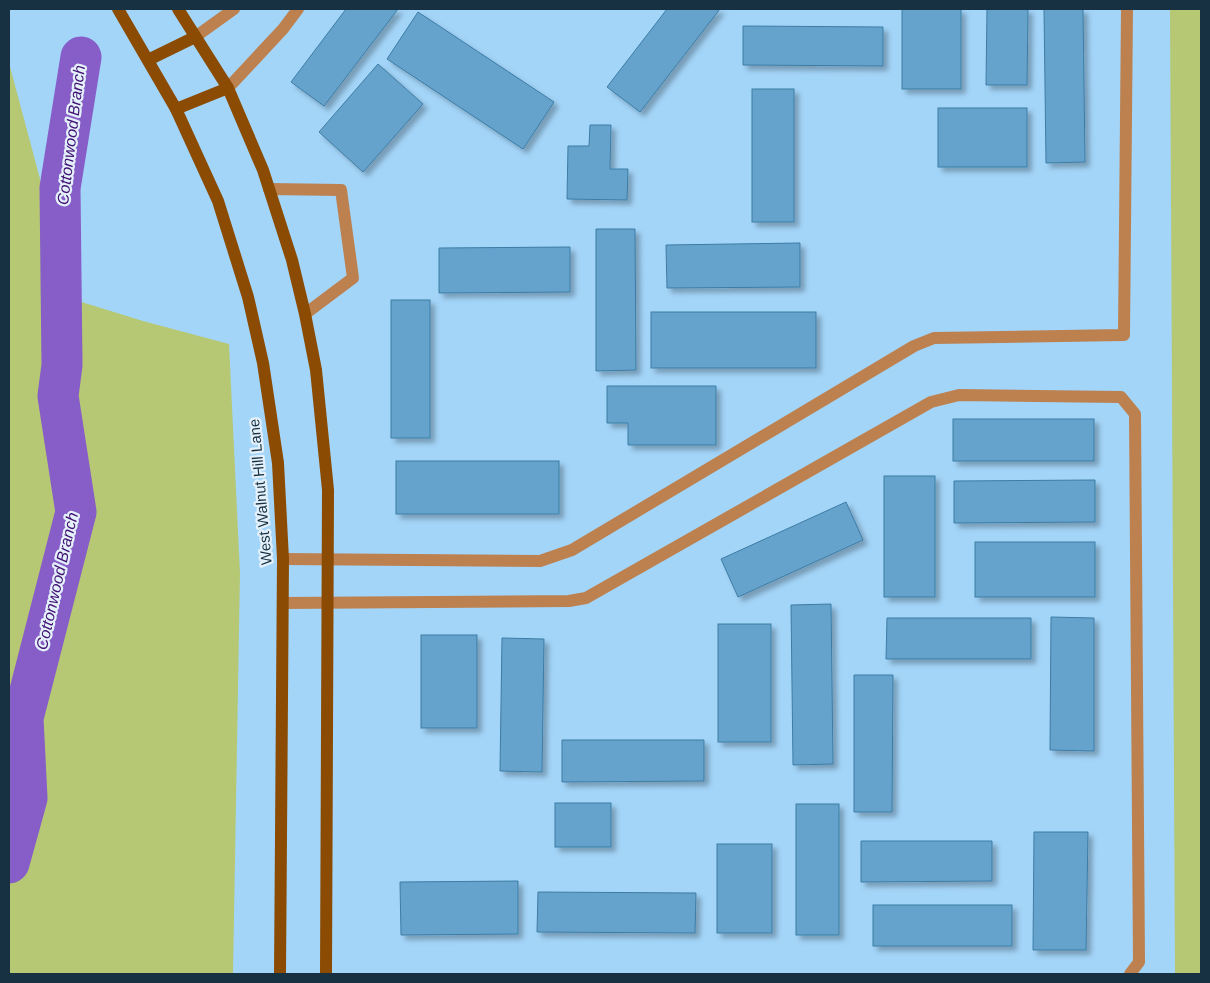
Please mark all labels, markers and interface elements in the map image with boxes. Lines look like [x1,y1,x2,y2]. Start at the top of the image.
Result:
water label: Cottonwood Branch [54,64,88,206]
street label: West Walnut Hill Lane [245,418,275,566]
water label: Cottonwood Branch [33,511,81,651]

